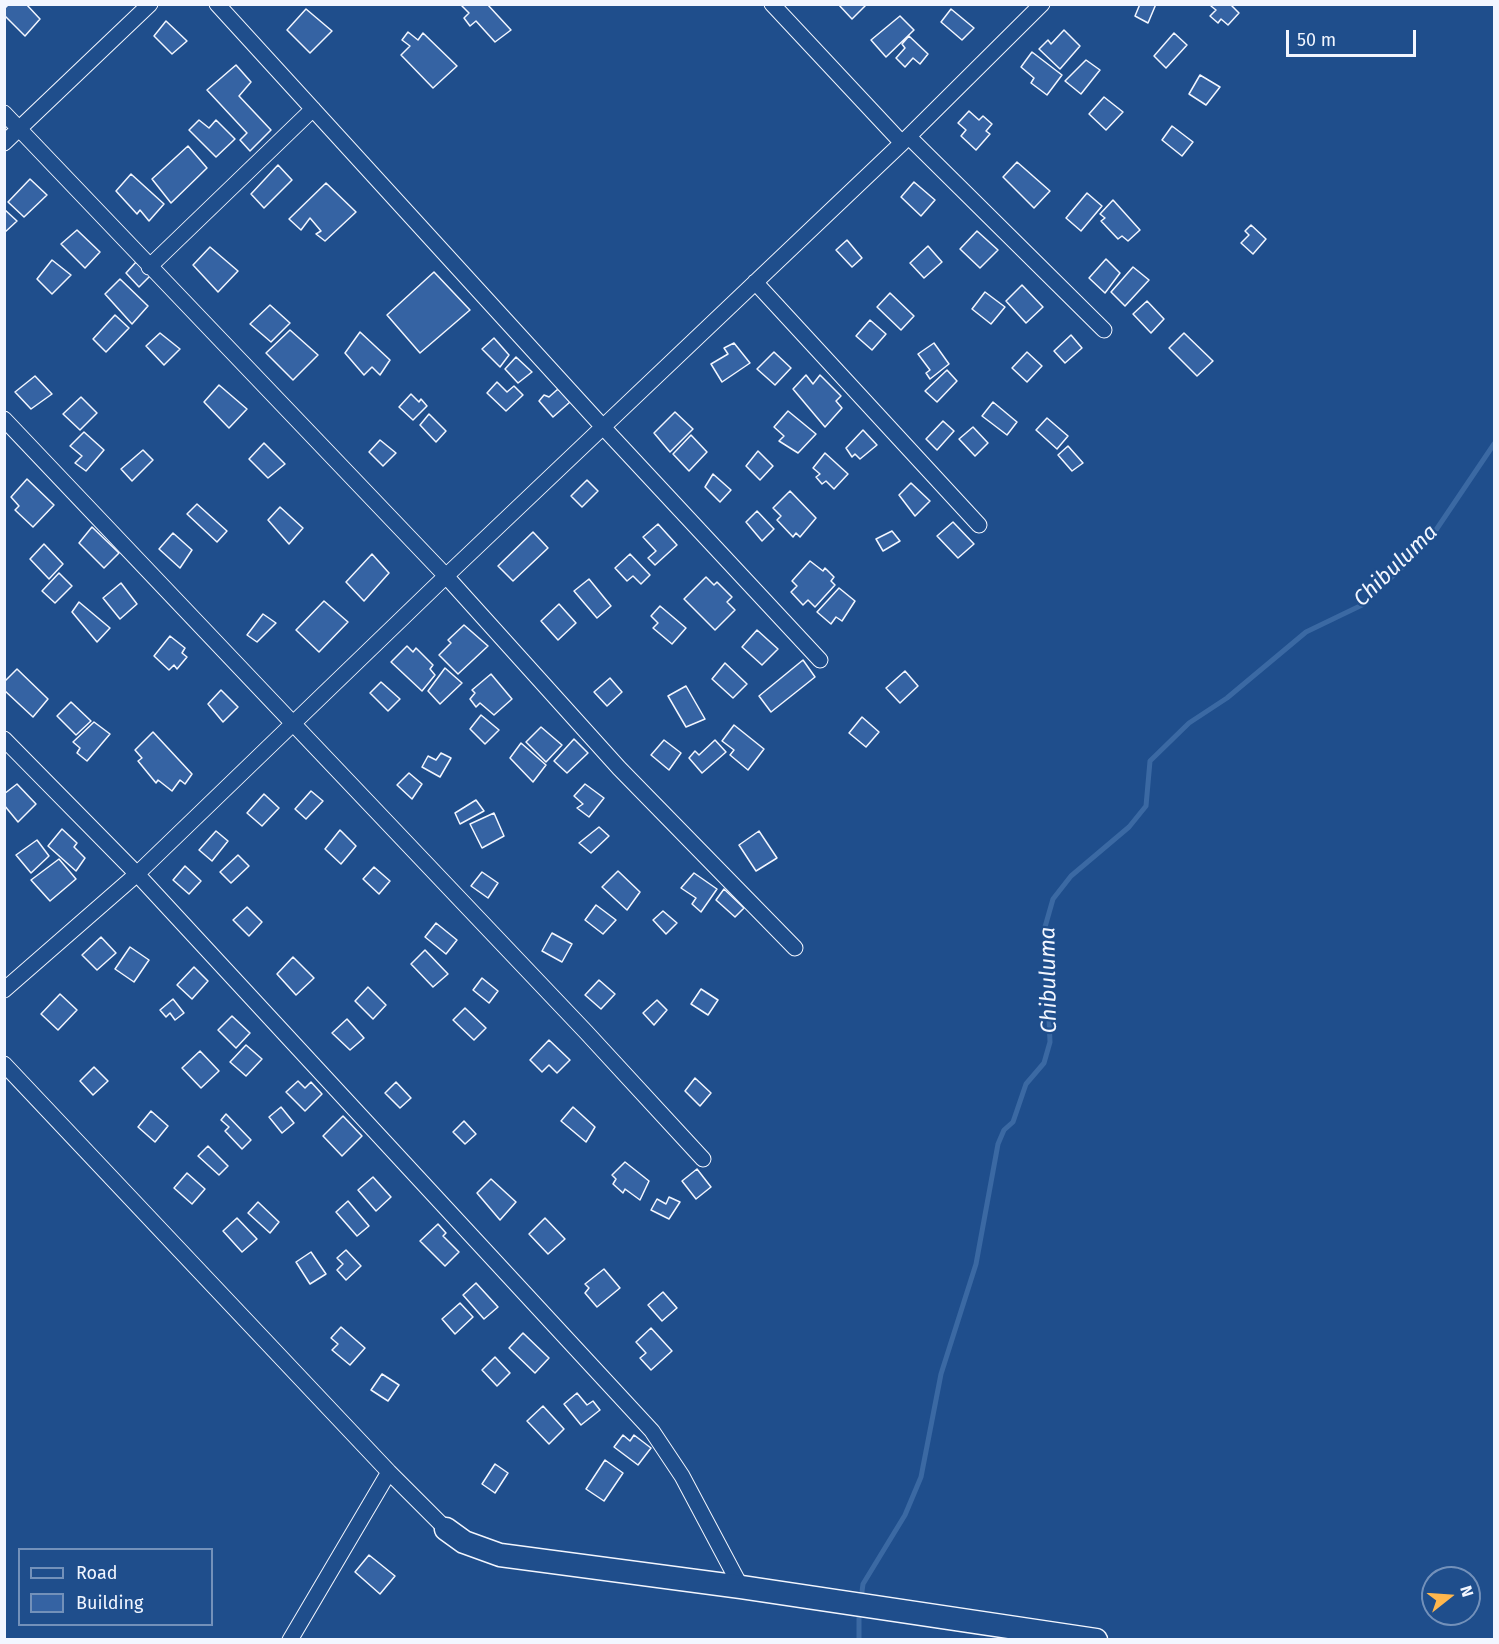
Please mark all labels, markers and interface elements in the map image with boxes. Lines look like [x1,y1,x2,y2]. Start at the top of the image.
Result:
scale bar [1289,18,1420,56]
text: 50 m [1297,29,1336,51]
water label: Chibuluma [1349,520,1443,612]
water label: Chibuluma [1035,927,1063,1033]
legend [18,1548,213,1626]
text: Road [76,1562,118,1584]
north arrow [1421,1566,1481,1626]
text: N [1456,1583,1477,1599]
text: Building [76,1592,143,1614]

